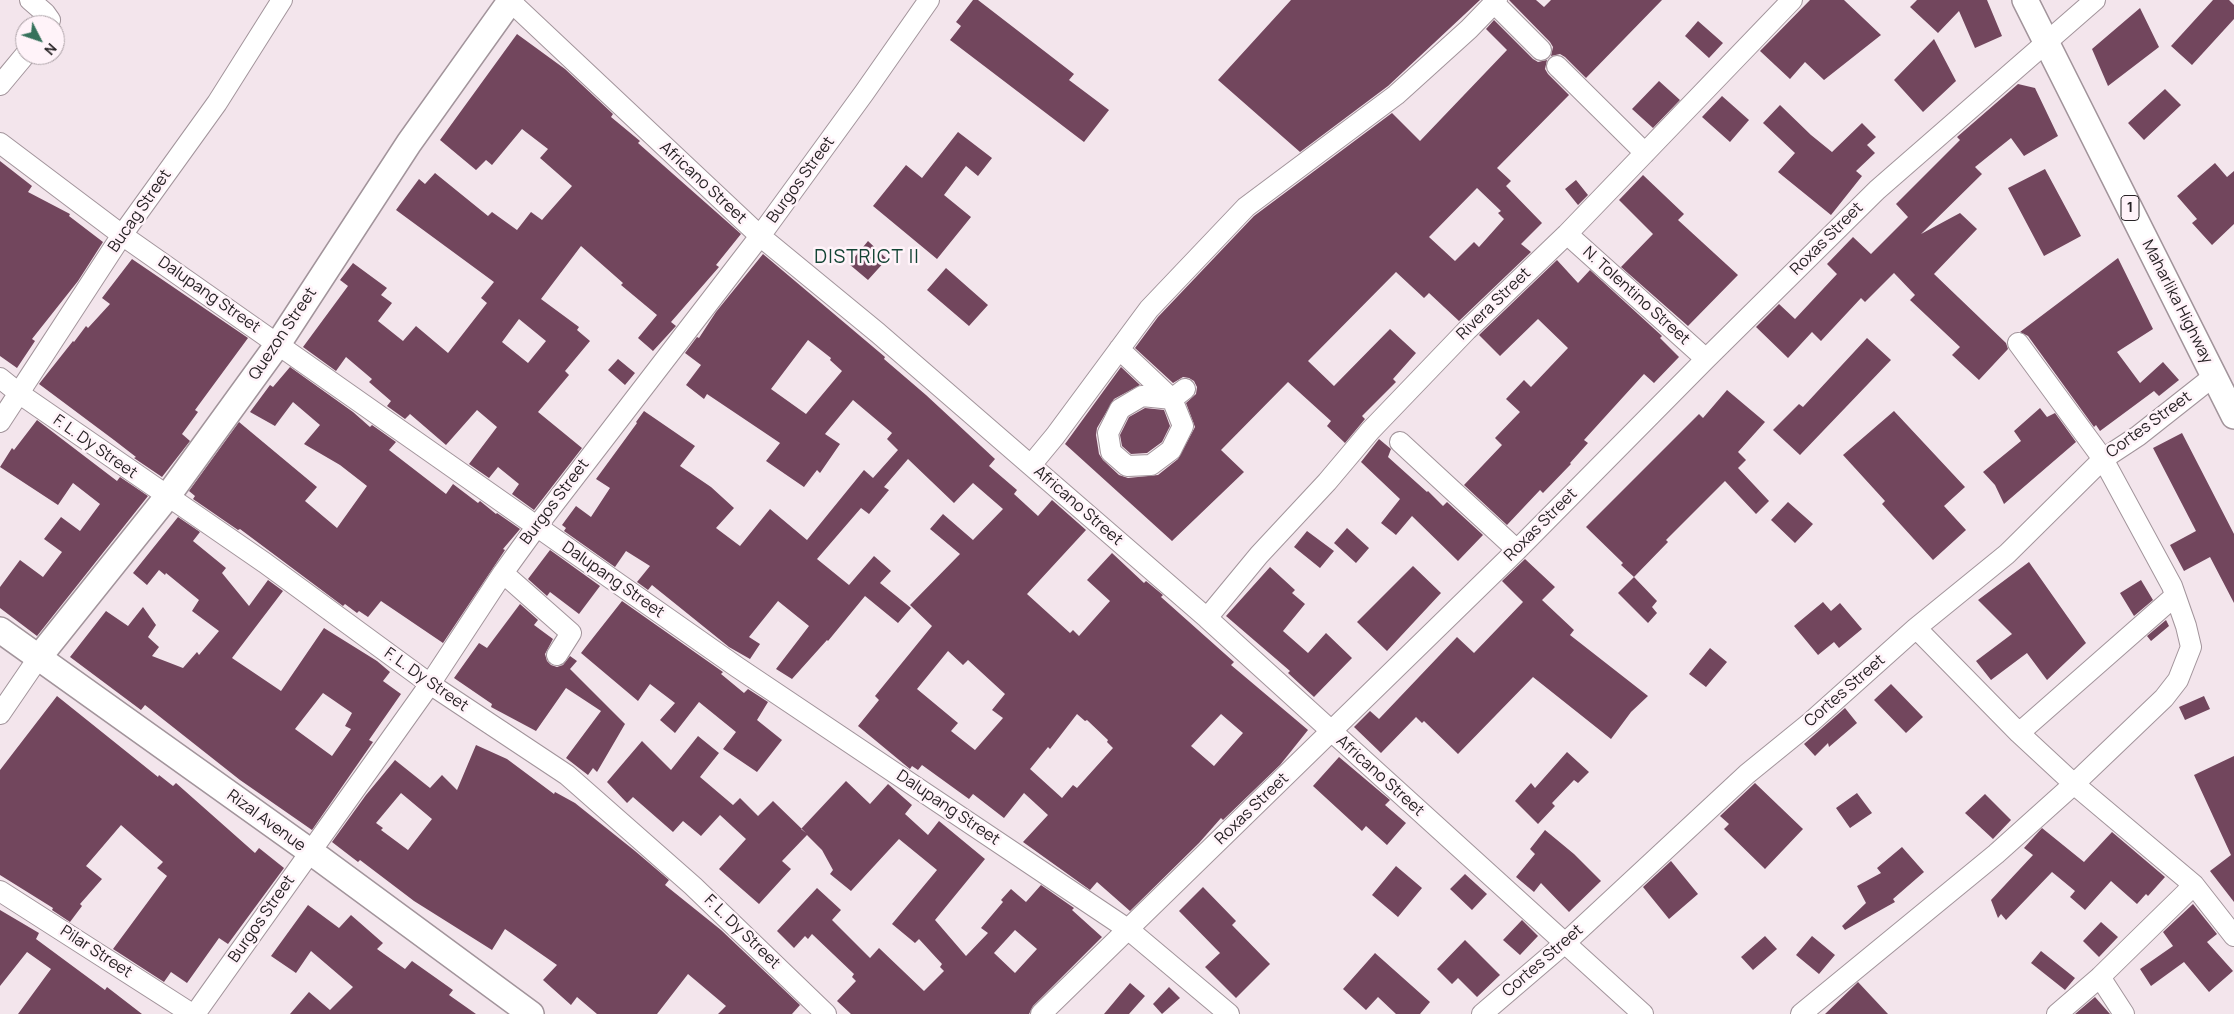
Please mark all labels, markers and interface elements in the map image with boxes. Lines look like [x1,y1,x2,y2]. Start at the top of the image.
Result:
north arrow [15,15,65,65]
text: N [40,39,61,60]
street label: Burgos Street [763,133,839,227]
street label: Africano Street [656,138,750,228]
street label: Bucag Street [104,166,176,256]
road number: 1 [2121,196,2139,220]
street label: Roxas Street [1787,199,1867,279]
street label: Maharlika Highway [2138,237,2216,367]
street label: N. Tolentino Street [1578,243,1694,349]
district label: DISTRICT II [813,247,921,269]
street label: Dalupang Street [154,253,264,337]
street label: Rivera Street [1453,264,1535,344]
street label: Quezon Street [245,284,321,384]
street label: Cortes Street [2103,388,2195,462]
street label: F. L. Dy Street [49,411,141,483]
street label: Burgos Street [517,455,593,549]
street label: Africano Street [1030,462,1126,550]
street label: Roxas Street [1501,485,1581,565]
street label: Dalupang Street [558,538,668,622]
street label: F. L. Dy Street [380,644,472,716]
street label: Cortes Street [1801,651,1889,731]
street label: Africano Street [1332,731,1428,821]
street label: Dalupang Street [893,766,1003,850]
street label: Roxas Street [1211,769,1293,849]
street label: Rizal Avenue [223,786,309,856]
street label: Burgos Street [225,872,299,966]
street label: F. L. Dy Street [700,891,784,973]
street label: Cortes Street [1499,921,1587,1001]
street label: Pilar Street [56,922,136,982]

